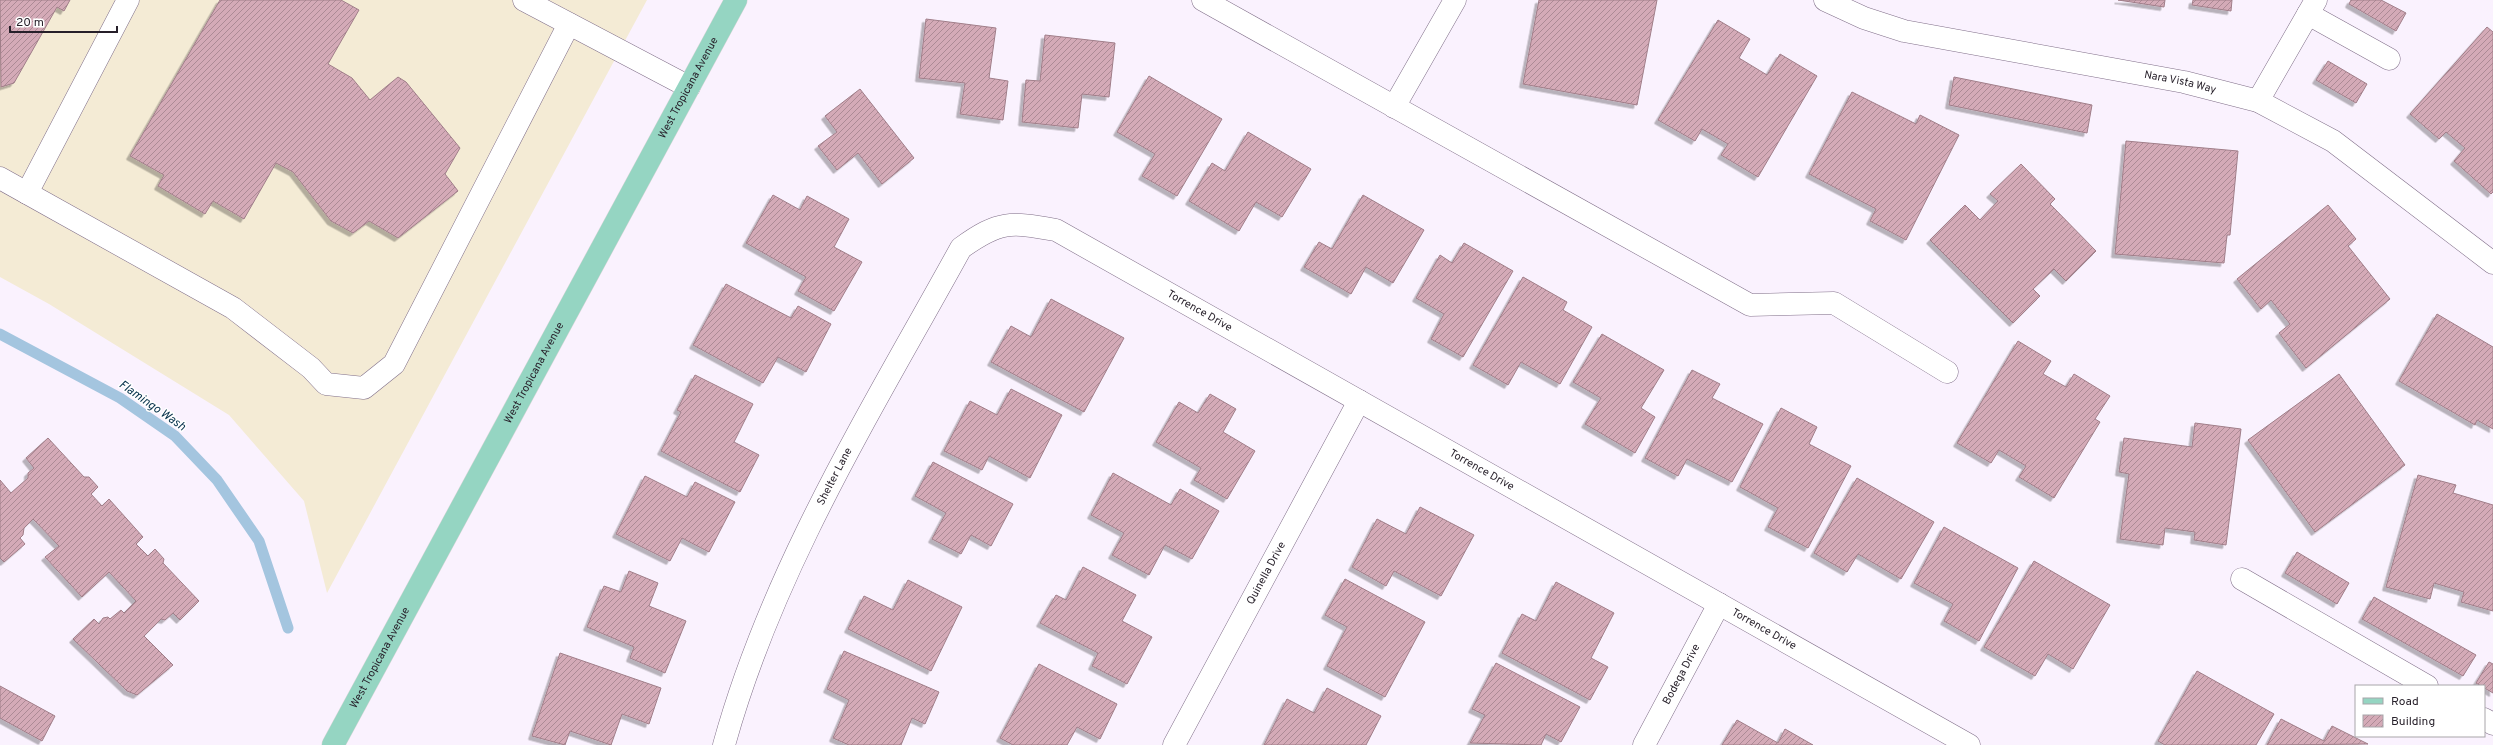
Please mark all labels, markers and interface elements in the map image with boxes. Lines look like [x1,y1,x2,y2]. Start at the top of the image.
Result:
scale bar [10,8,117,34]
text: 20 m [16,15,44,31]
street label: West Tropicana Avenue [655,35,722,141]
street label: Nara Vista Way [2143,68,2218,97]
street label: Torrence Drive [1165,287,1235,335]
street label: West Tropicana Avenue [501,320,567,426]
water label: Flamingo Wash [115,377,189,435]
street label: Shelter Lane [814,445,856,508]
street label: Torrence Drive [1447,446,1517,494]
street label: Quinella Drive [1244,539,1289,607]
street label: West Tropicana Avenue [347,605,413,711]
street label: Torrence Drive [1729,605,1799,653]
street label: Bodega Drive [1660,642,1703,707]
legend [2355,685,2485,737]
text: Road [2391,694,2419,710]
text: Building [2391,714,2435,730]

